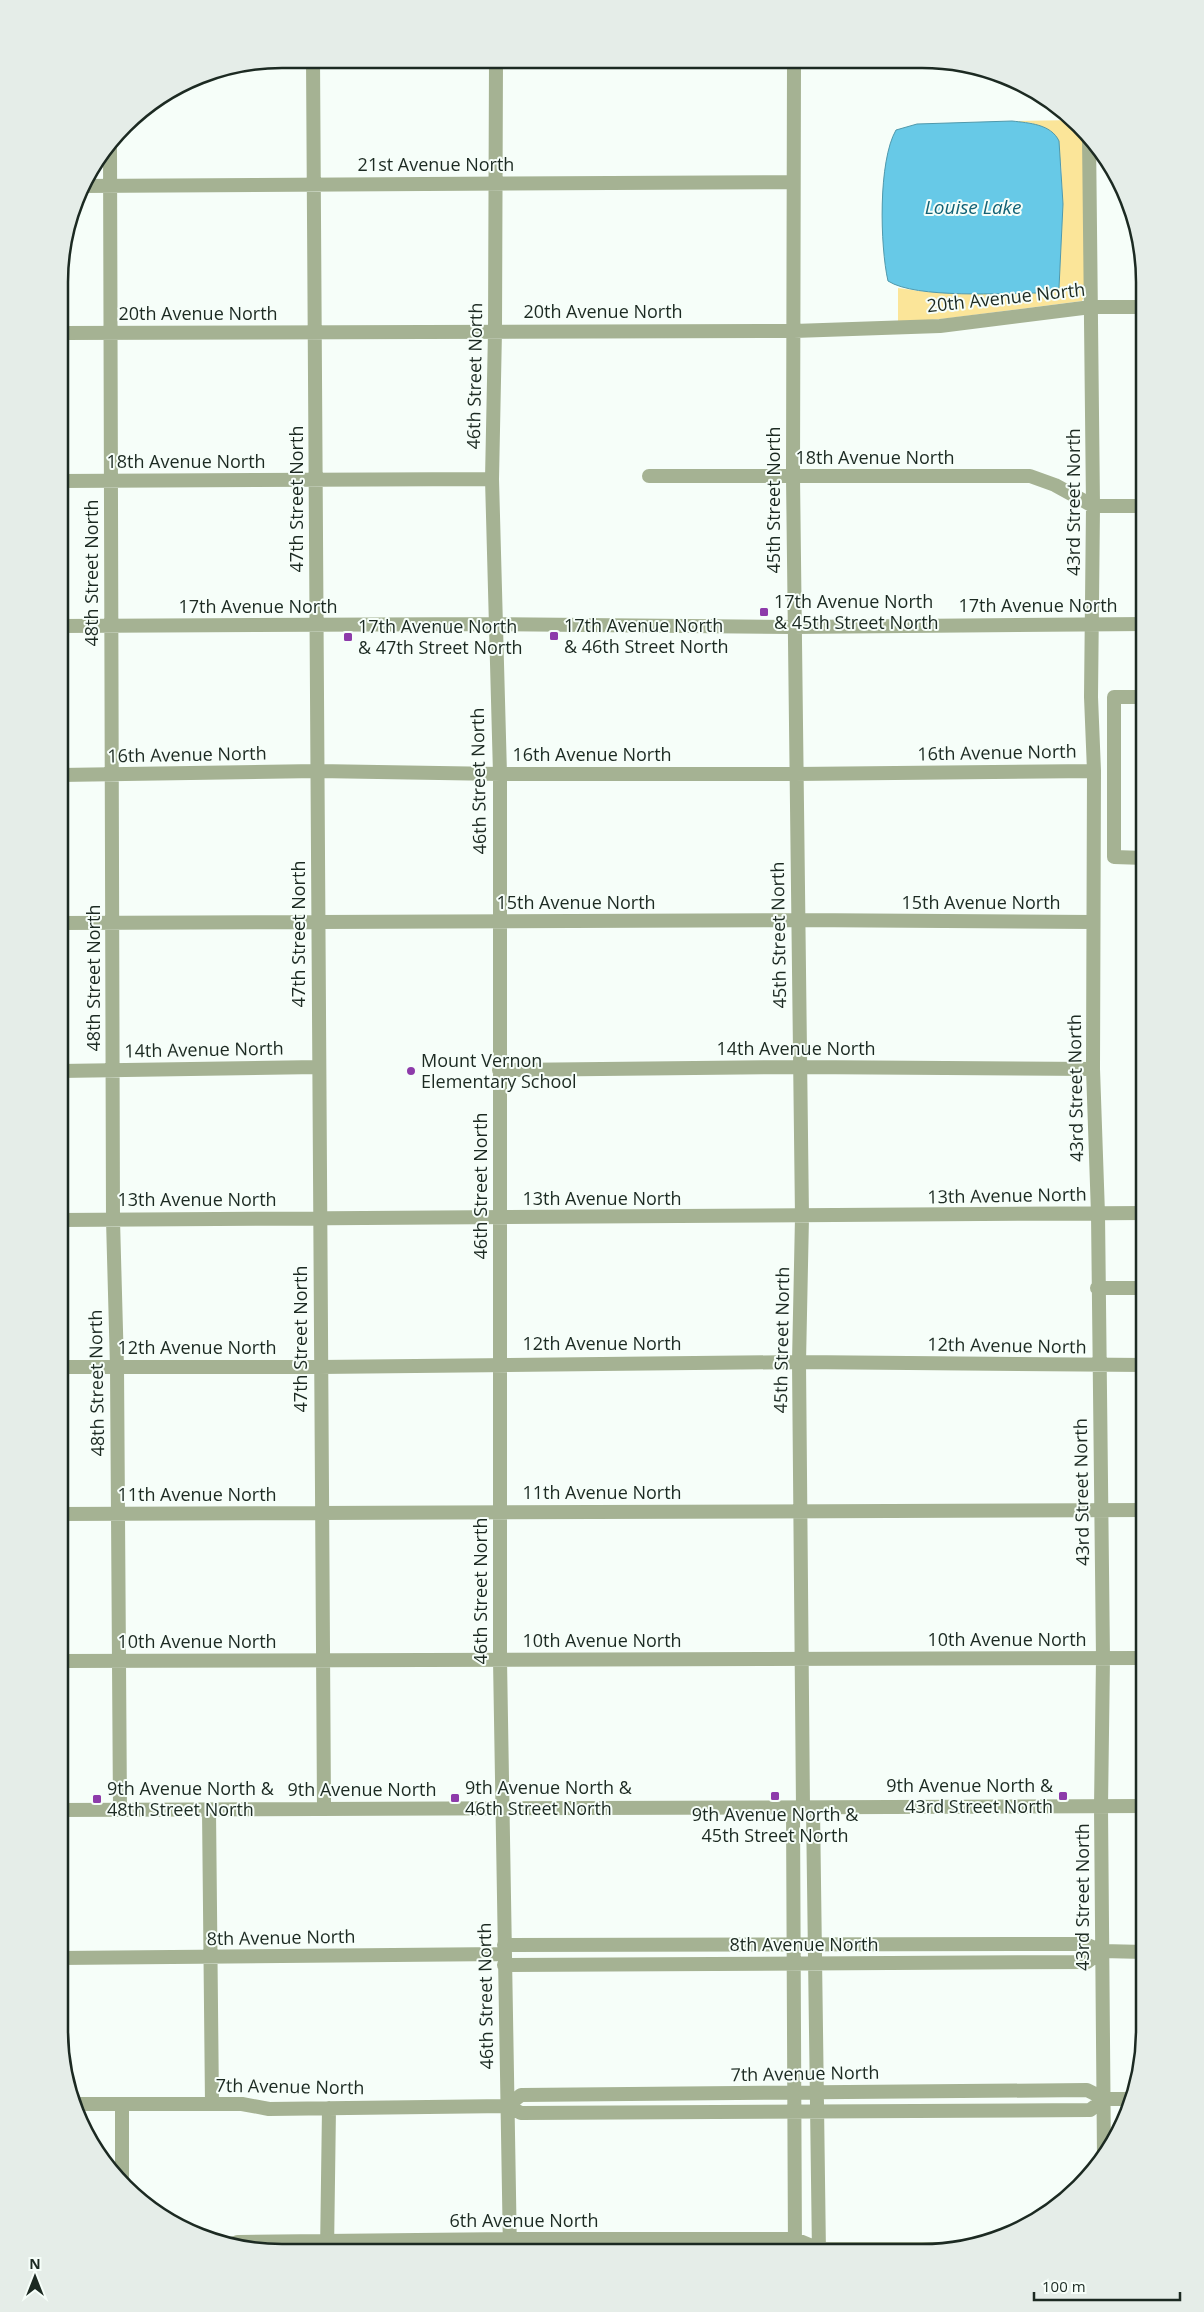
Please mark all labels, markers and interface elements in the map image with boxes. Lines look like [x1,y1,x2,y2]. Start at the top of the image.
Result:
street label: 21st Avenue North [358,152,514,176]
water label: Louise Lake [925,194,1021,220]
street label: 20th Avenue North [925,277,1086,317]
street label: 20th Avenue North [523,299,683,323]
street label: 20th Avenue North [118,301,278,325]
street label: 46th Street North [461,302,487,450]
street label: 47th Street North [284,426,308,572]
street label: 45th Street North [761,427,785,573]
street label: 43rd Street North [1061,428,1085,576]
street label: 18th Avenue North [795,445,955,469]
street label: 18th Avenue North [106,449,266,473]
street label: 48th Street North [79,500,103,646]
place label: 17th Avenue North & 45th Street North [774,589,939,634]
street label: 17th Avenue North [958,593,1118,617]
street label: 17th Avenue North [178,594,338,618]
marker: 17th Avenue North & 45th Street North [758,606,770,618]
place label: 17th Avenue North & 46th Street North [564,613,729,658]
place label: 17th Avenue North & 47th Street North [358,614,523,659]
marker: 17th Avenue North & 46th Street North [548,630,560,642]
marker: 17th Avenue North & 47th Street North [342,631,354,643]
street label: 46th Street North [465,707,491,855]
street label: 16th Avenue North [917,739,1077,765]
street label: 16th Avenue North [107,741,267,767]
street label: 16th Avenue North [512,742,672,766]
street label: 47th Street North [286,861,310,1007]
street label: 45th Street North [765,861,791,1009]
street label: 15th Avenue North [496,890,656,914]
street label: 15th Avenue North [901,890,1061,914]
street label: 48th Street North [81,905,105,1051]
street label: 43rd Street North [1062,1014,1088,1162]
street label: 14th Avenue North [124,1036,284,1062]
street label: 14th Avenue North [716,1036,876,1060]
place label: Mount Vernon Elementary School [421,1048,577,1093]
marker: Mount Vernon Elementary School [405,1065,417,1077]
street label: 46th Street North [468,1113,492,1259]
street label: 13th Avenue North [927,1182,1087,1208]
street label: 13th Avenue North [522,1186,682,1210]
street label: 13th Avenue North [117,1187,277,1211]
street label: 47th Street North [288,1266,312,1412]
street label: 45th Street North [768,1266,794,1414]
street label: 48th Street North [83,1309,109,1457]
street label: 12th Avenue North [522,1331,682,1355]
street label: 12th Avenue North [927,1332,1087,1358]
street label: 12th Avenue North [117,1335,277,1359]
street label: 43rd Street North [1068,1418,1094,1566]
street label: 11th Avenue North [522,1480,682,1504]
street label: 11th Avenue North [117,1482,277,1506]
street label: 46th Street North [468,1518,492,1664]
street label: 10th Avenue North [927,1627,1087,1651]
street label: 10th Avenue North [522,1628,682,1652]
street label: 10th Avenue North [117,1629,277,1653]
place label: 9th Avenue North & 43rd Street North [886,1773,1054,1818]
place label: 9th Avenue North & 46th Street North [465,1775,633,1820]
place label: 9th Avenue North & 48th Street North [107,1776,275,1821]
street label: 9th Avenue North [288,1777,436,1801]
marker: 9th Avenue North & 45th Street North [769,1790,781,1802]
marker: 9th Avenue North & 43rd Street North [1057,1790,1069,1802]
marker: 9th Avenue North & 46th Street North [449,1792,461,1804]
marker: 9th Avenue North & 48th Street North [91,1793,103,1805]
place label: 9th Avenue North & 45th Street North [692,1802,859,1847]
street label: 43rd Street North [1070,1823,1094,1971]
street label: 46th Street North [472,1922,498,2070]
street label: 8th Avenue North [206,1924,356,1950]
street label: 8th Avenue North [730,1932,878,1956]
street label: 7th Avenue North [730,2060,880,2086]
street label: 7th Avenue North [215,2073,365,2099]
street label: 6th Avenue North [450,2208,598,2232]
north arrow [10,2252,60,2302]
text: N [29,2254,41,2273]
scale bar [1034,2270,1180,2302]
text: 100 m [1042,2276,1086,2296]

